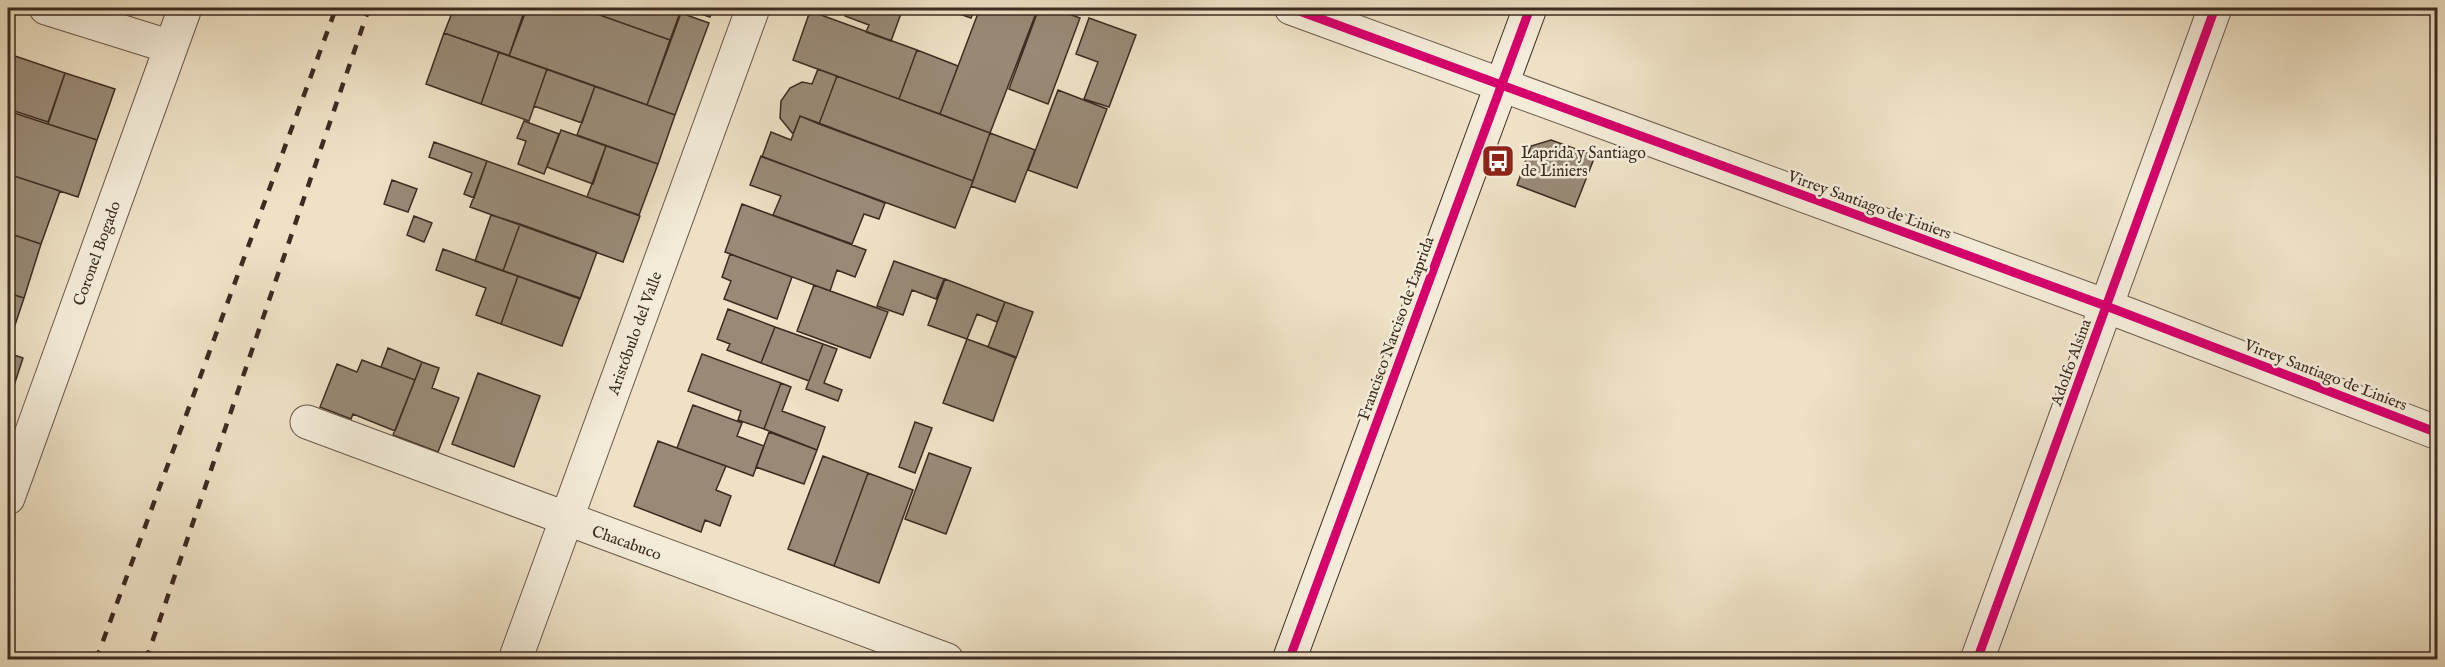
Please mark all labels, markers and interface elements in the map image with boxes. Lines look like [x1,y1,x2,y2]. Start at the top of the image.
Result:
bus stop icon: Laprida y Santiago de Liniers [1480,143,1516,179]
place label: Laprida y Santiago de Liniers [1521,144,1646,182]
street label: Virrey Santiago de Liniers [1784,167,1954,245]
street label: Coronel Bogado [70,198,126,309]
street label: Francisco Narciso de Laprida [1354,234,1439,423]
street label: Aristóbulo del Valle [604,269,668,399]
street label: Adolfo Alsina [2047,317,2097,410]
street label: Virrey Santiago de Liniers [2240,335,2410,416]
street label: Chacabuco [589,522,664,566]

